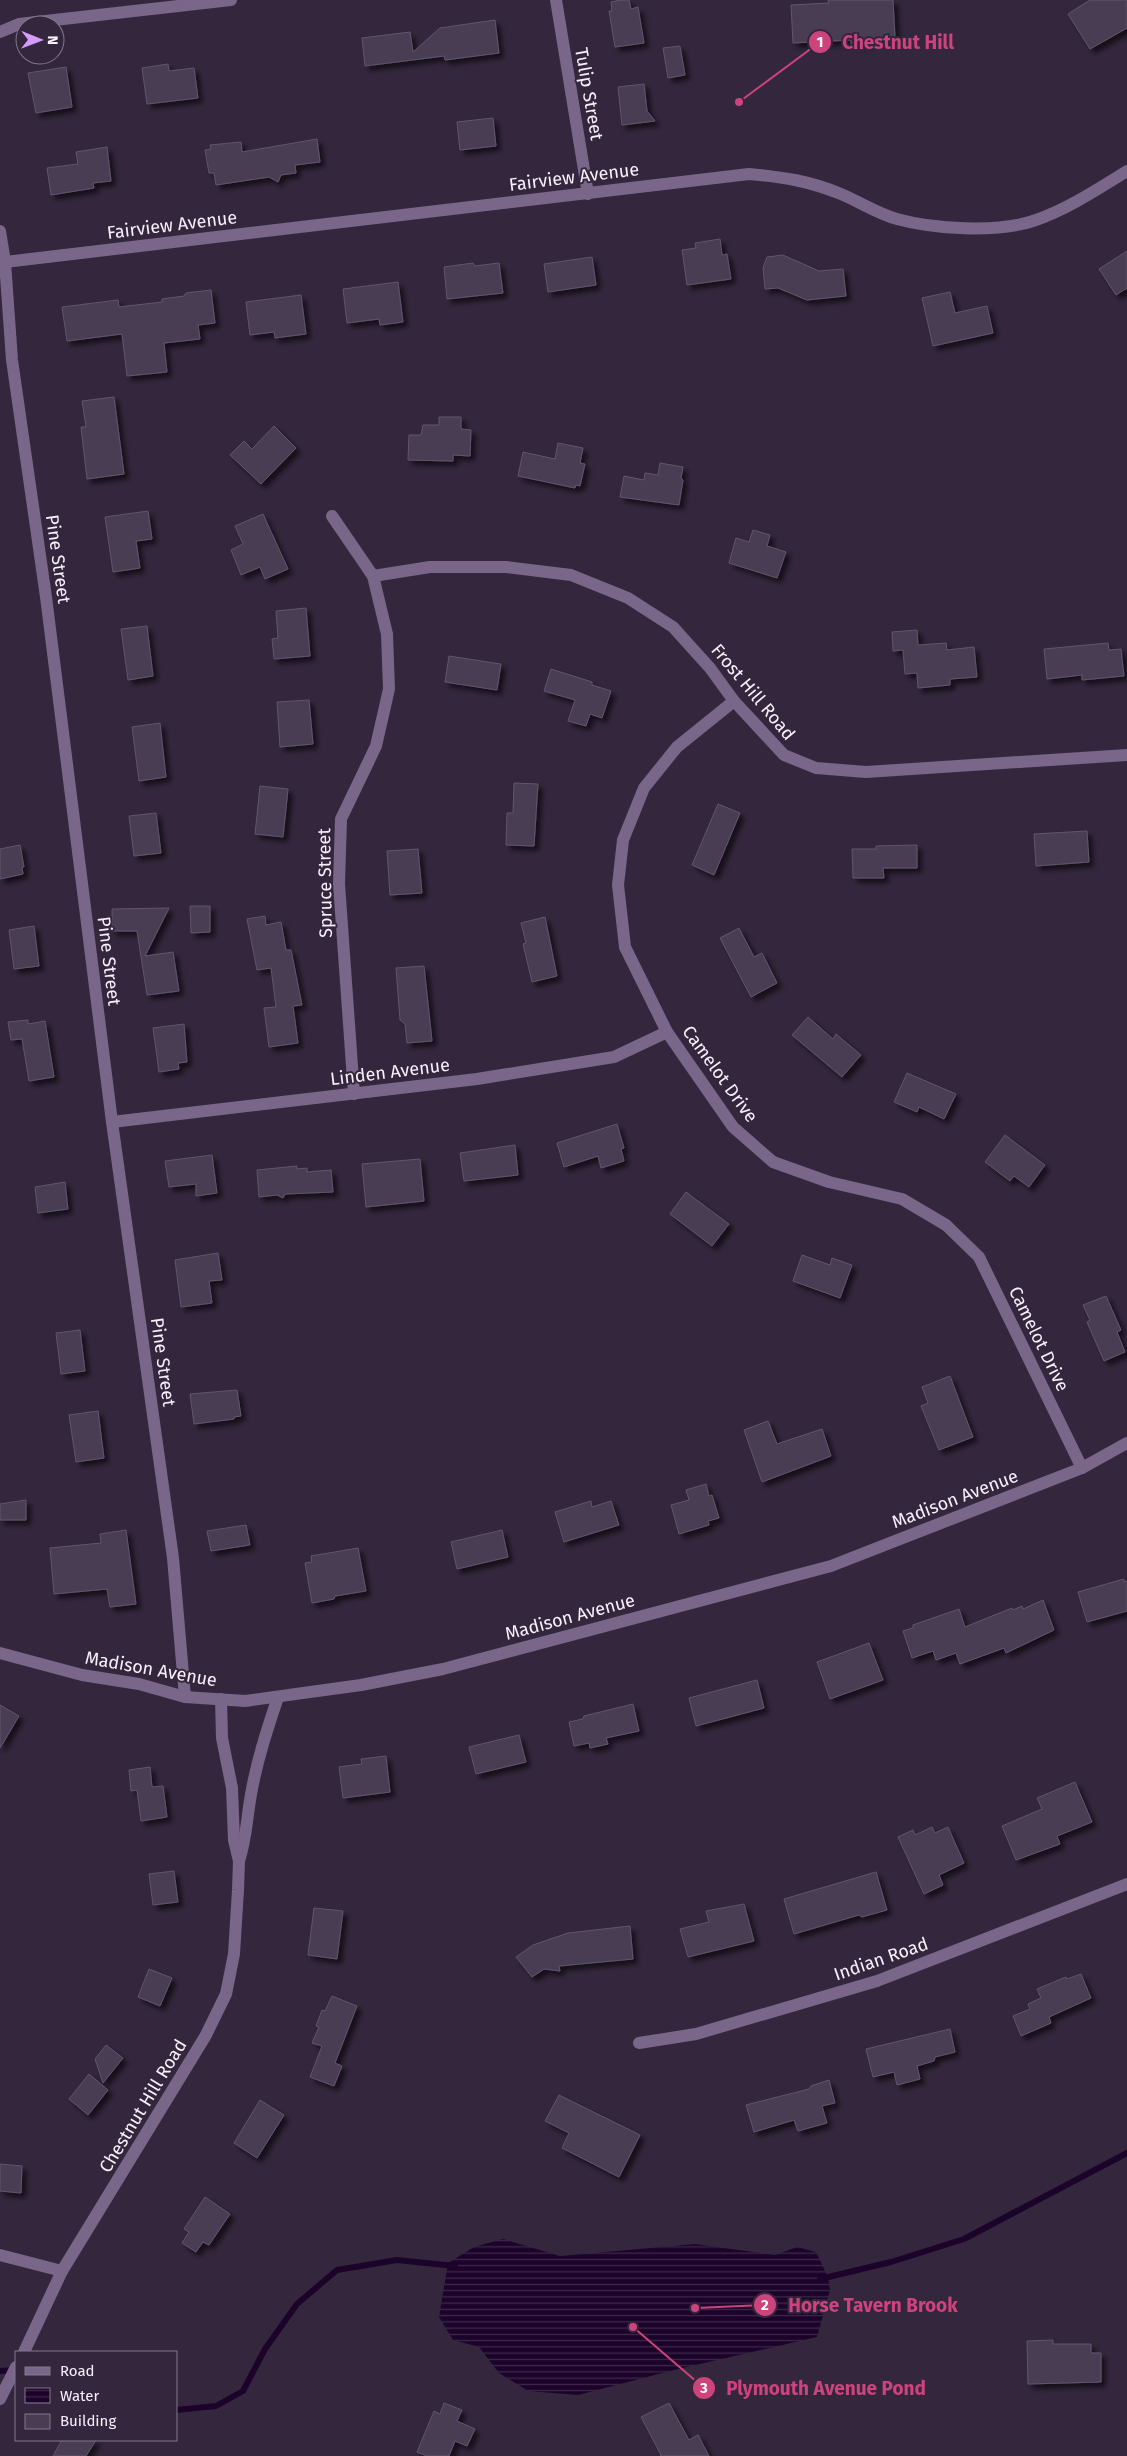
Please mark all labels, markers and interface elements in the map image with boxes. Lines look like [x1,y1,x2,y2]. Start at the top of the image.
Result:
north arrow [15,15,65,65]
callout: Chestnut Hill [808,25,964,59]
text: Chestnut Hill [842,31,954,54]
text: 1 [817,33,823,51]
text: N [44,35,61,45]
street label: Tulip Street [570,46,608,143]
street label: Fairview Avenue [508,158,640,196]
street label: Fairview Avenue [106,206,238,244]
street label: Pine Street [41,513,75,605]
street label: Frost Hill Road [706,639,800,745]
street label: Spruce Street [313,828,337,938]
street label: Pine Street [93,915,125,1007]
street label: Camelot Drive [678,1021,762,1127]
street label: Linden Avenue [329,1054,451,1090]
street label: Camelot Drive [1004,1283,1074,1395]
street label: Pine Street [146,1316,180,1408]
street label: Madison Avenue [889,1465,1021,1533]
street label: Madison Avenue [503,1589,637,1645]
street label: Madison Avenue [83,1647,219,1691]
street label: Indian Road [831,1933,931,1985]
street label: Chestnut Hill Road [95,2035,191,2177]
callout: Horse Tavern Brook [753,2288,967,2322]
text: Horse Tavern Brook [788,2294,958,2317]
text: 2 [761,2296,769,2314]
legend [15,2351,178,2441]
text: Road [60,2362,95,2380]
callout: Plymouth Avenue Pond [691,2371,936,2405]
text: Plymouth Avenue Pond [726,2377,926,2400]
text: 3 [699,2379,708,2397]
text: Water [60,2387,99,2405]
text: Building [60,2412,116,2430]

